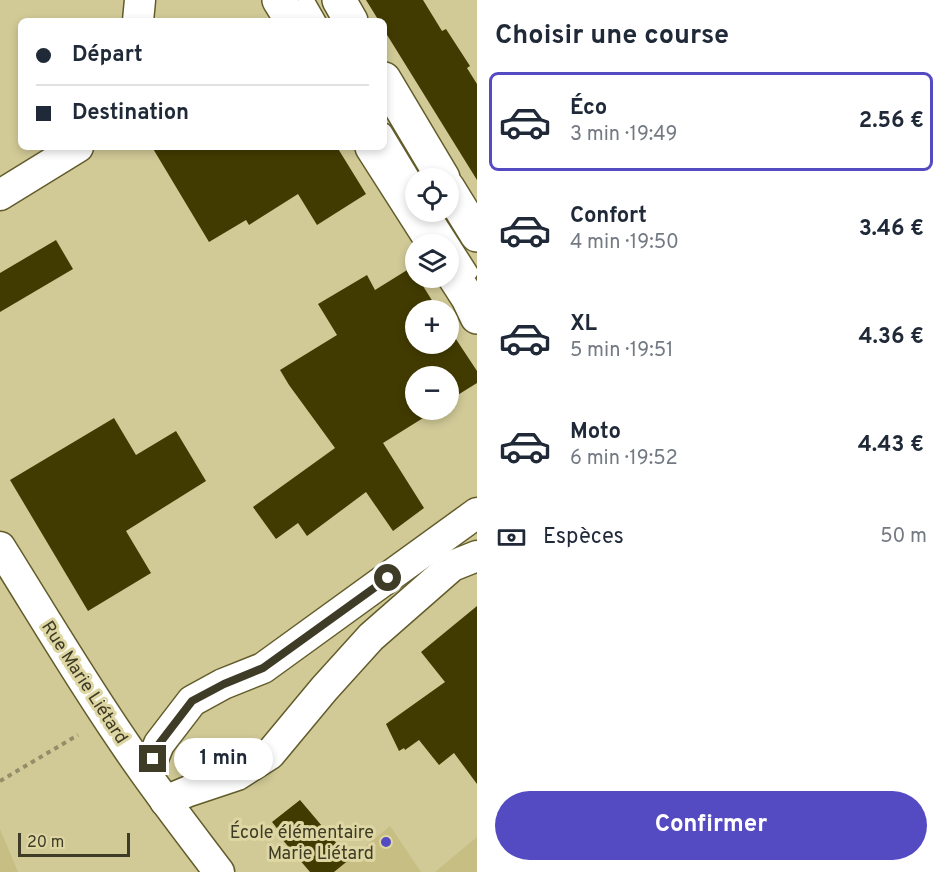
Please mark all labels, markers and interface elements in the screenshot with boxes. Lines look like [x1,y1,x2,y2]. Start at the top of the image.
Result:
text: Choisir une course [495,19,729,53]
text: Départ [72,42,143,69]
icon: car [498,95,552,149]
text: Éco [570,95,607,122]
text: Destination [72,100,189,127]
text: 2.56 € [859,108,924,135]
text: 3 min · 19:49 [570,122,677,148]
map controls [405,168,459,420]
button: locate [405,168,459,222]
icon: car [498,203,552,257]
text: Confort [570,203,647,230]
text: 3.46 € [859,216,924,243]
text: 4 min · 19:50 [570,230,679,256]
button: layers [405,234,459,288]
button: + [405,300,459,354]
icon: car [498,311,552,365]
text: XL [570,311,597,338]
text: 4.36 € [858,324,924,351]
text: 5 min · 19:51 [570,338,674,364]
button: − [405,366,459,420]
icon: car [498,419,552,473]
text: Moto [570,419,621,446]
text: 4.43 € [858,432,924,459]
text: 6 min · 19:52 [570,446,678,472]
icon: cash [495,521,528,554]
text: Espèces [543,524,624,551]
text: 50 m [880,524,927,550]
route start [374,564,401,591]
street label: Rue Marie Liétard [35,617,132,749]
callout: 1 min [174,738,273,780]
route end [139,745,166,772]
text: 1 min [199,746,248,772]
button: Confirmer [495,791,927,860]
place label: École élémentaire Marie Liétard [230,820,374,866]
scale bar [18,830,130,858]
text: 20 m [27,833,64,853]
marker: École élémentaire Marie Liétard [379,835,393,849]

